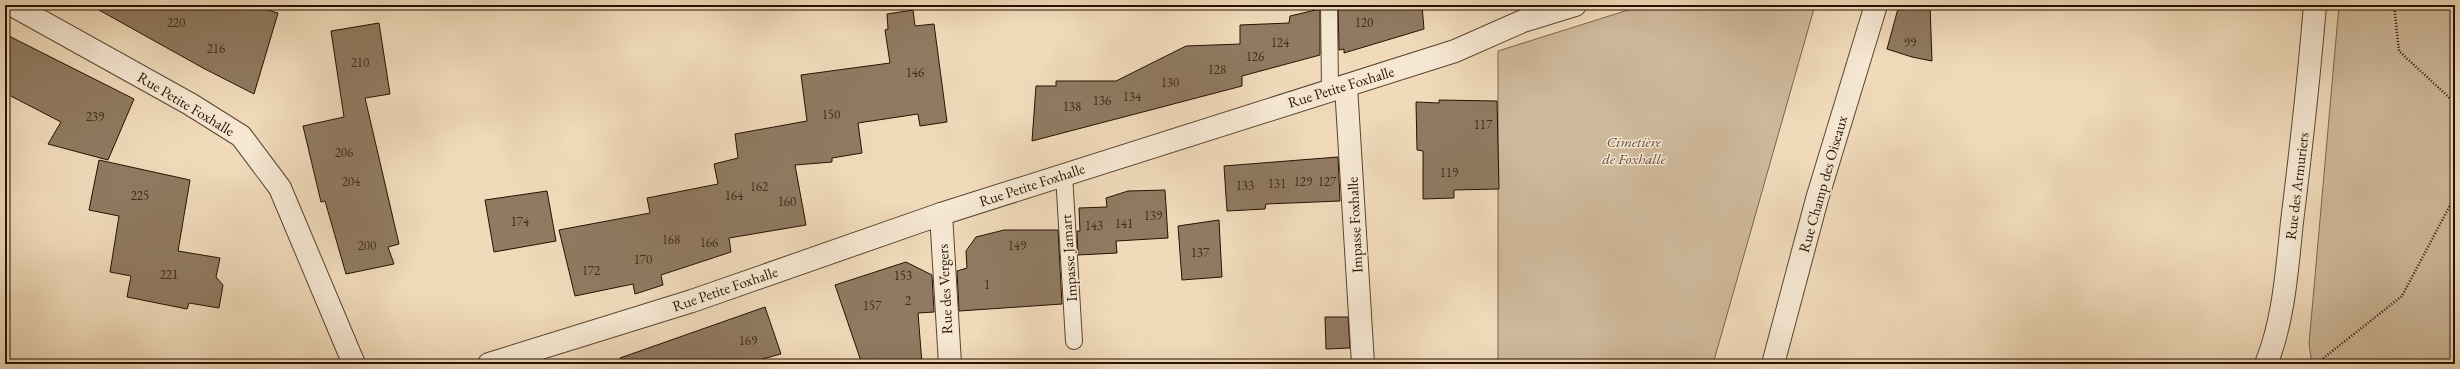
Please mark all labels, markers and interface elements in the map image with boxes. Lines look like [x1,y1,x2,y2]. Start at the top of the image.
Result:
house number: 220 [167,14,185,31]
house number: 120 [1355,14,1373,31]
house number: 124 [1271,34,1290,51]
house number: 99 [1904,34,1917,51]
house number: 216 [207,40,225,57]
house number: 126 [1246,48,1264,65]
house number: 210 [351,54,369,71]
house number: 128 [1208,61,1226,78]
street label: Rue Petite Foxhalle [1285,61,1396,112]
house number: 146 [906,64,924,81]
street label: Rue Petite Foxhalle [134,67,238,140]
house number: 130 [1161,74,1179,91]
house number: 134 [1123,88,1142,105]
house number: 136 [1093,92,1111,109]
house number: 138 [1063,98,1081,115]
house number: 150 [822,106,840,123]
house number: 239 [86,108,105,125]
street label: Rue Champ des Oiseaux [1794,113,1851,255]
house number: 117 [1474,116,1493,133]
street label: Rue des Armuriers [2280,131,2313,241]
park label: Cimetière de Foxhalle [1602,132,1667,168]
house number: 206 [335,144,353,161]
street label: Rue Petite Foxhalle [977,158,1087,211]
house number: 119 [1440,164,1459,181]
house number: 204 [342,173,361,190]
house number: 129 [1294,173,1313,190]
house number: 127 [1318,173,1337,190]
house number: 131 [1268,175,1286,192]
street label: Impasse Foxhalle [1342,176,1367,274]
house number: 133 [1236,177,1254,194]
house number: 162 [750,178,769,195]
house number: 225 [131,187,149,204]
house number: 164 [725,187,744,204]
house number: 160 [778,193,796,210]
house number: 139 [1144,207,1163,224]
house number: 174 [511,213,530,230]
street label: Impasse Jamart [1056,214,1081,302]
house number: 141 [1115,215,1133,232]
house number: 143 [1085,217,1103,234]
house number: 168 [662,231,680,248]
house number: 166 [700,234,718,251]
house number: 200 [358,237,376,254]
house number: 149 [1008,237,1027,254]
street label: Rue des Vergers [933,243,956,335]
house number: 137 [1191,244,1210,261]
house number: 170 [634,251,652,268]
house number: 172 [582,262,601,279]
street label: Rue Petite Foxhalle [670,262,780,315]
house number: 221 [160,266,178,283]
house number: 153 [894,267,912,284]
house number: 1 [984,276,990,293]
house number: 2 [905,292,912,309]
house number: 157 [863,297,882,314]
house number: 169 [739,332,758,349]

